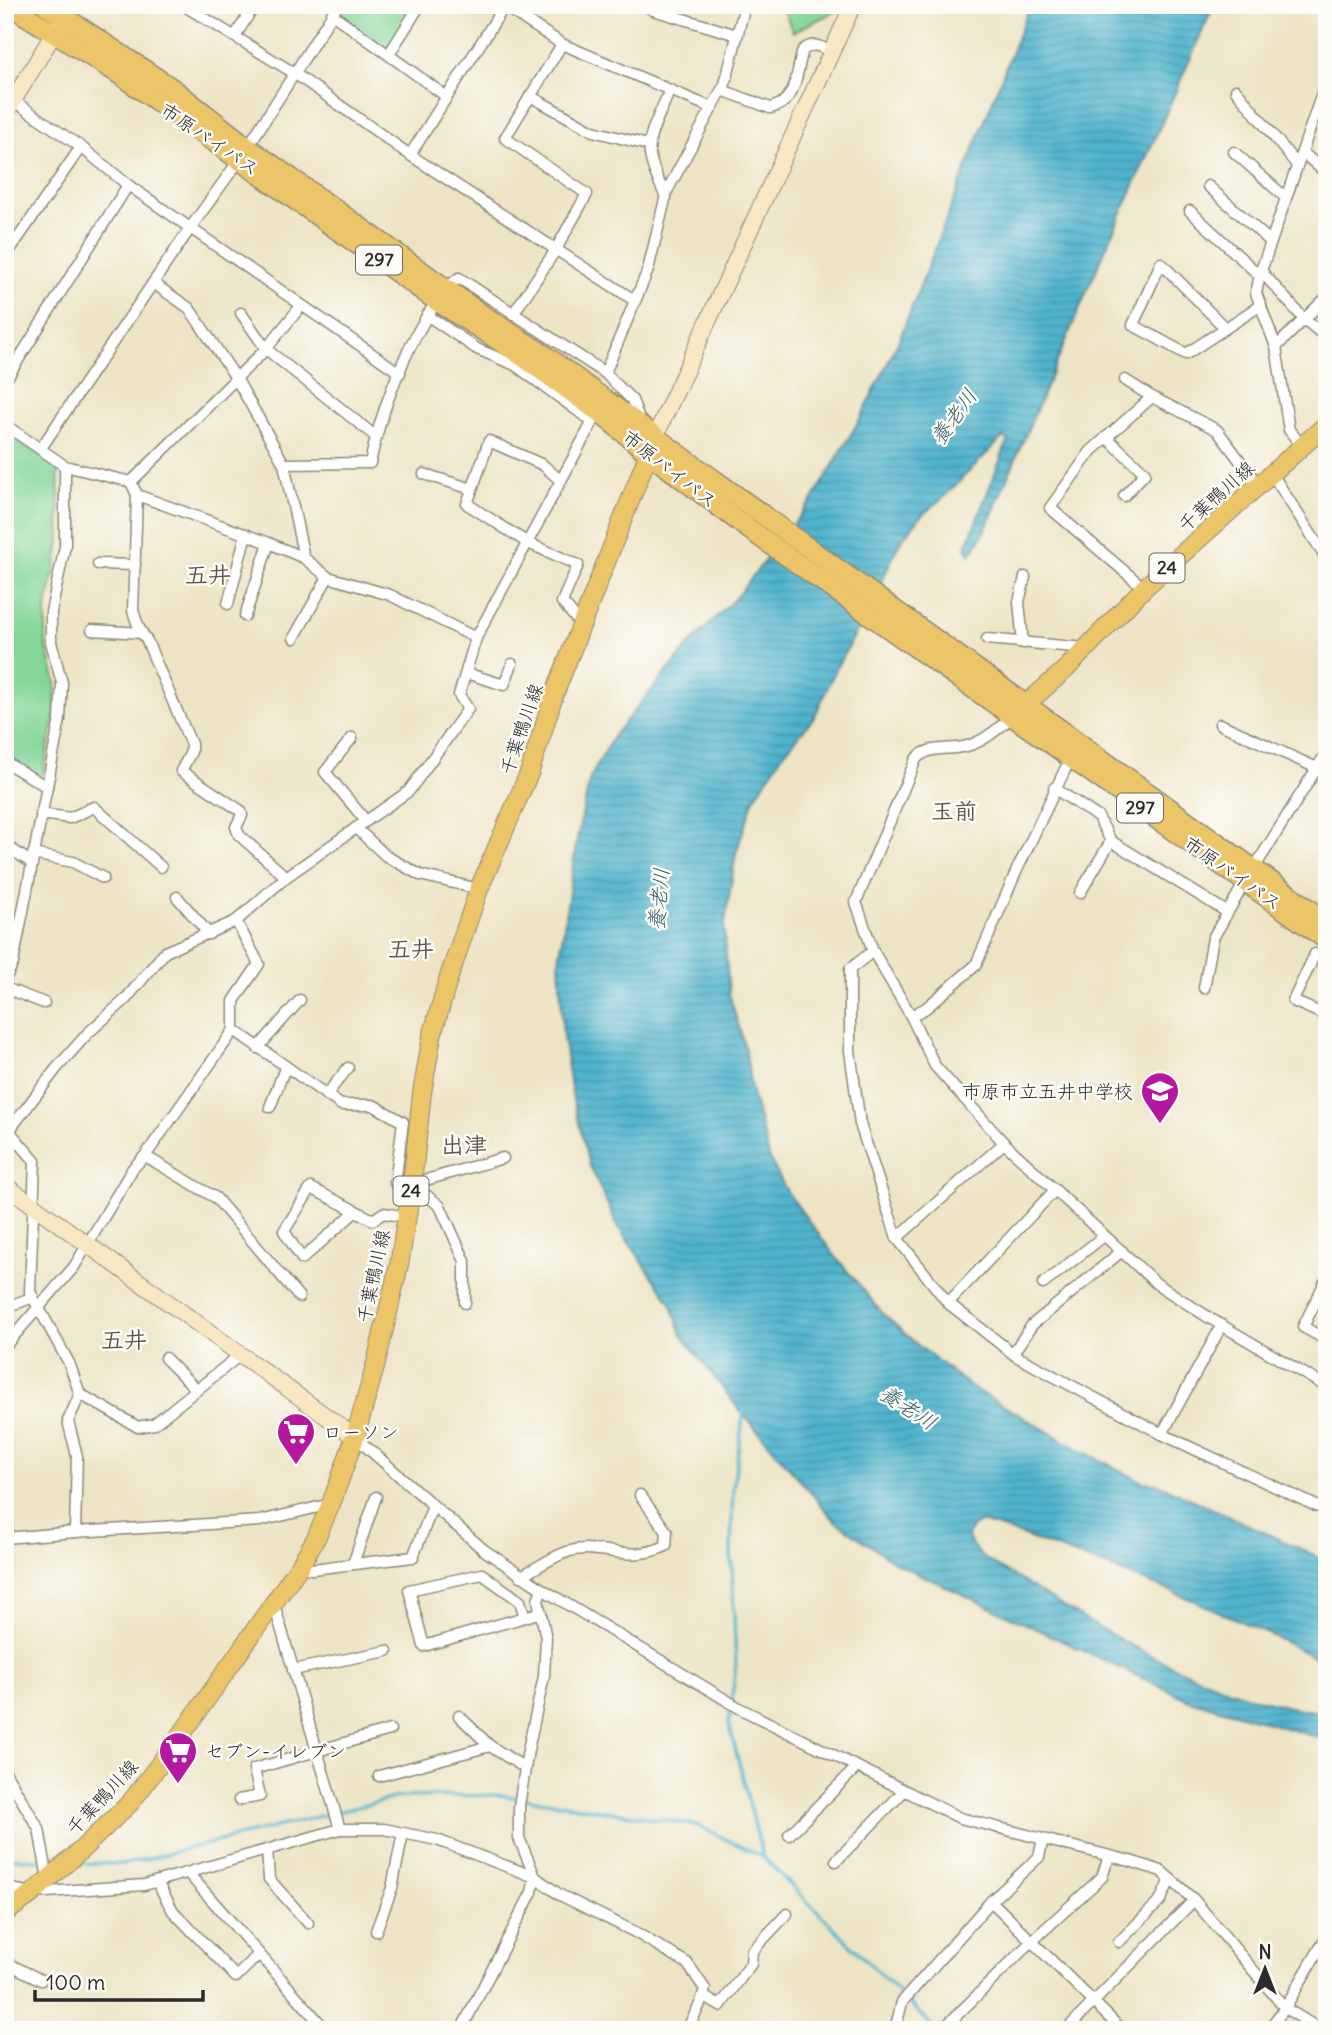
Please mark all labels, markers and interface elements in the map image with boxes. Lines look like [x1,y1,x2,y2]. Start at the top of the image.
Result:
street label: 市原バイパス [156,97,264,181]
road number: 297 [356,246,402,274]
water label: 養老川 [924,383,983,450]
street label: 市原バイパス [618,425,722,513]
street label: 千葉鴨川線 [1173,455,1259,537]
road number: 24 [1150,554,1184,582]
district label: 五井 [185,560,231,589]
street label: 千葉鴨川線 [494,680,548,778]
road number: 297 [1117,794,1163,822]
district label: 玉前 [931,796,977,825]
street label: 市原バイパス [1180,831,1286,915]
water label: 養老川 [642,866,675,932]
district label: 五井 [388,934,434,963]
school or university icon: 市原市立五井中学校 [1139,1070,1181,1125]
place label: 市原市立五井中学校 [962,1079,1133,1103]
district label: 出津 [441,1130,487,1159]
road number: 24 [394,1176,428,1206]
street label: 千葉鴨川線 [351,1227,395,1325]
district label: 五井 [101,1325,147,1354]
water label: 養老川 [875,1379,942,1436]
supermarket icon: ローソン [275,1411,317,1466]
place label: ローソン [323,1420,399,1444]
supermarket icon: セブン-イレブン [157,1730,199,1785]
place label: セブン-イレブン [205,1739,346,1763]
street label: 千葉鴨川線 [61,1754,143,1840]
north arrow [1230,1934,1300,2004]
text: N [1258,1940,1272,1964]
scale bar [35,1958,203,2002]
text: 100 m [46,1969,105,1996]

